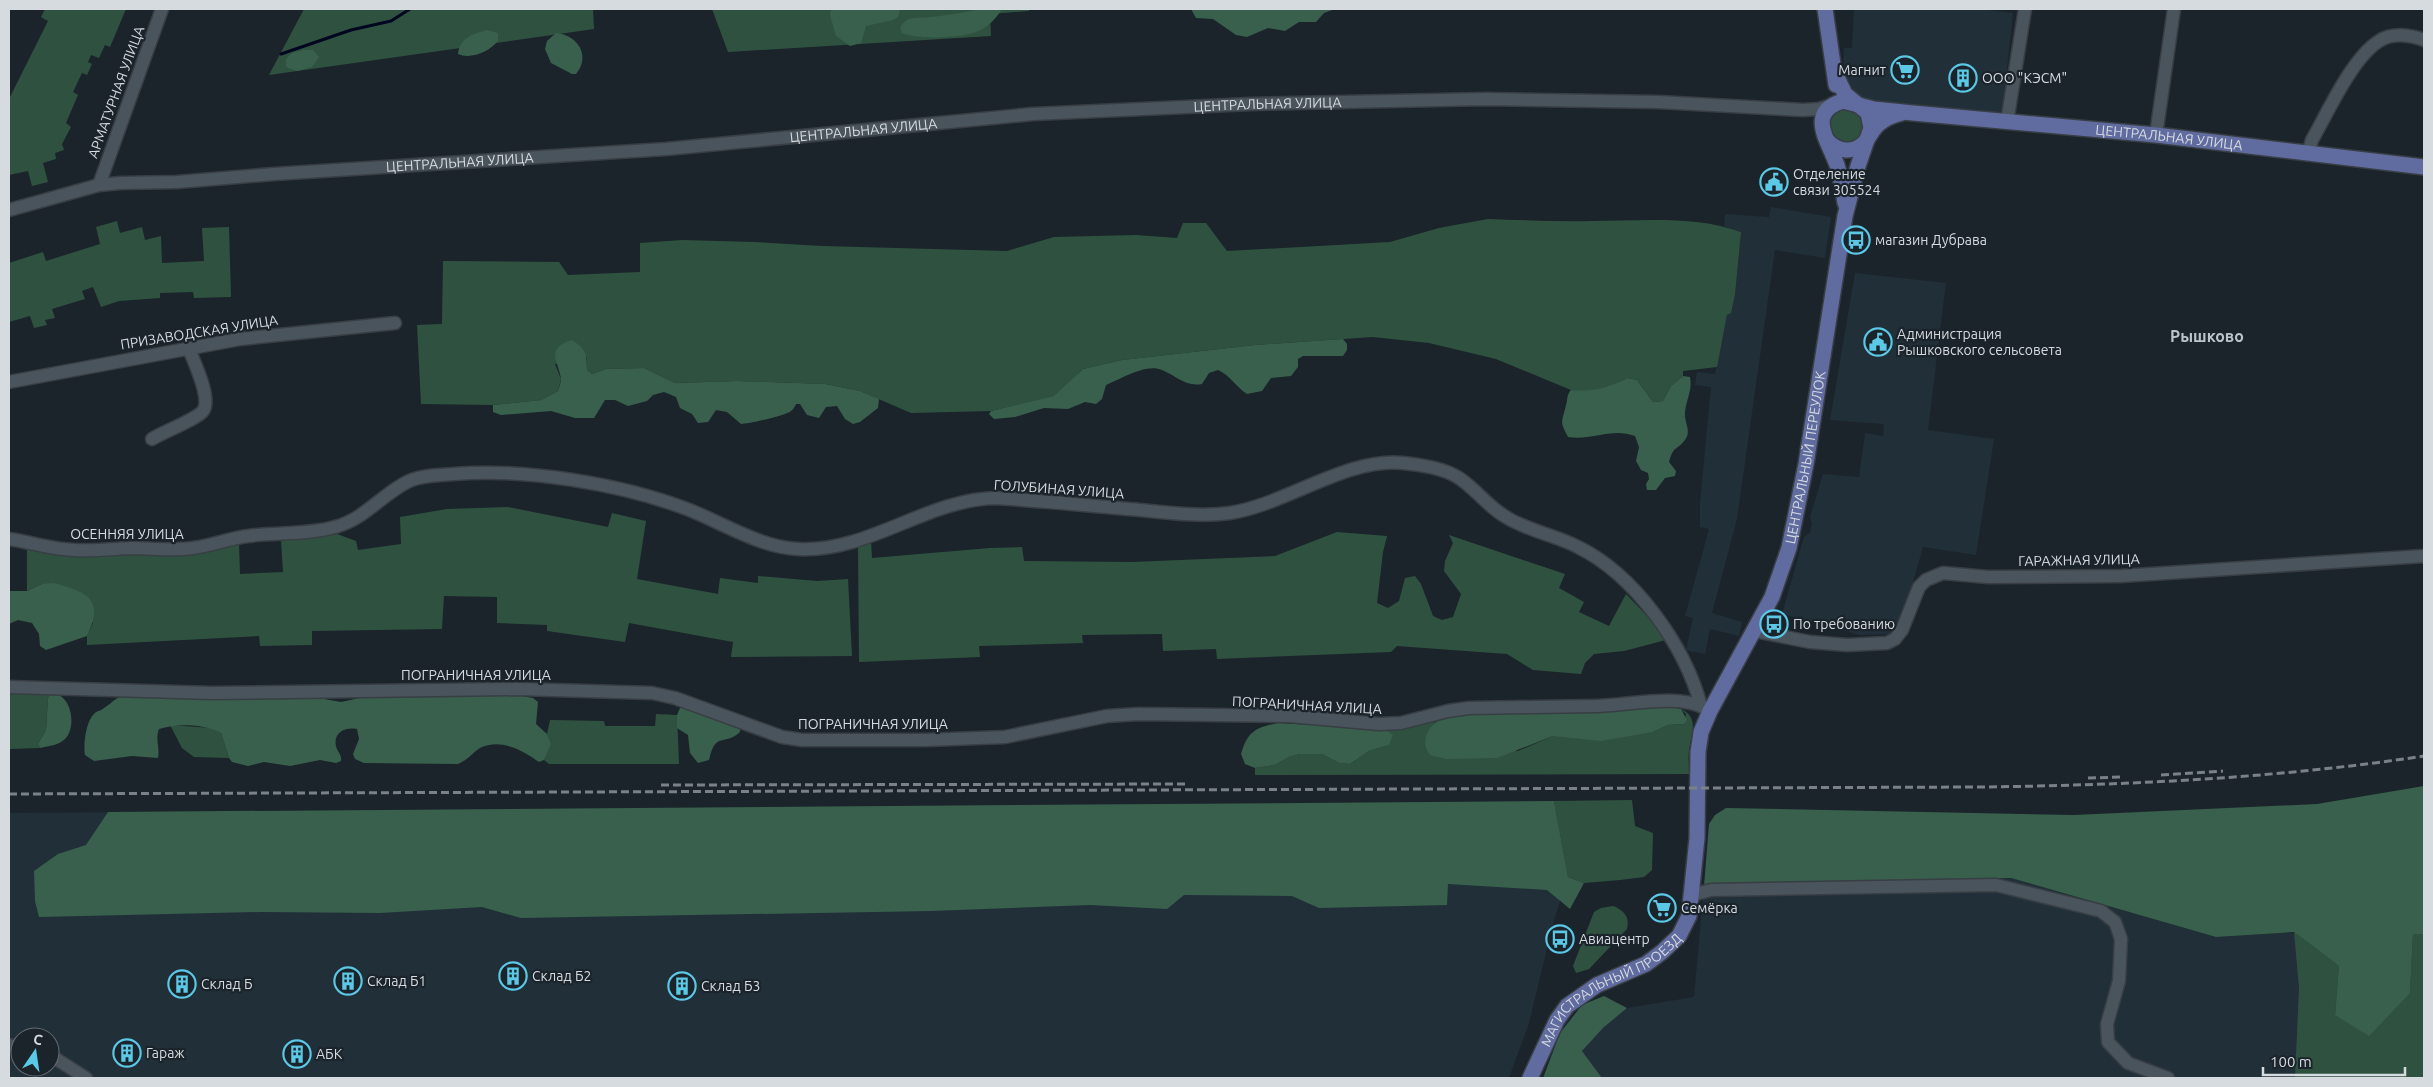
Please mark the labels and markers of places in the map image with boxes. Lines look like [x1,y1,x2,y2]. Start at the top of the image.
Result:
supermarket icon: Магнит [1890,55,1920,85]
place label: Магнит [1838,62,1886,78]
building icon: ООО "КЭСМ" [1948,63,1978,93]
place label: ООО "КЭСМ" [1982,70,2067,86]
place label: Отделение связи 305524 [1793,166,1880,198]
public building icon: Отделение связи 305524 [1759,167,1789,197]
bus stop icon: магазин Дубрава [1841,225,1871,255]
place label: магазин Дубрава [1875,232,1987,248]
place label: Администрация Рышковского сельсовета [1897,326,2062,358]
public building icon: Администрация Рышковского сельсовета [1863,327,1893,357]
bus stop icon: По требованию [1759,609,1789,639]
place label: По требованию [1793,616,1895,632]
supermarket icon: Семёрка [1647,893,1677,923]
place label: Семёрка [1681,900,1738,916]
bus stop icon: Авиацентр [1545,924,1575,954]
place label: Авиацентр [1579,931,1650,947]
building icon: Склад Б2 [498,961,528,991]
building icon: Склад Б1 [333,966,363,996]
place label: Склад Б2 [532,968,591,984]
building icon: Склад Б [167,969,197,999]
building icon: Склад Б3 [667,971,697,1001]
place label: Склад Б1 [367,973,426,989]
place label: Склад Б [201,976,253,992]
place label: Склад Б3 [701,978,760,994]
building icon: Гараж [112,1038,142,1068]
building icon: АБК [282,1039,312,1069]
place label: Гараж [146,1045,185,1061]
place label: АБК [316,1046,343,1062]

